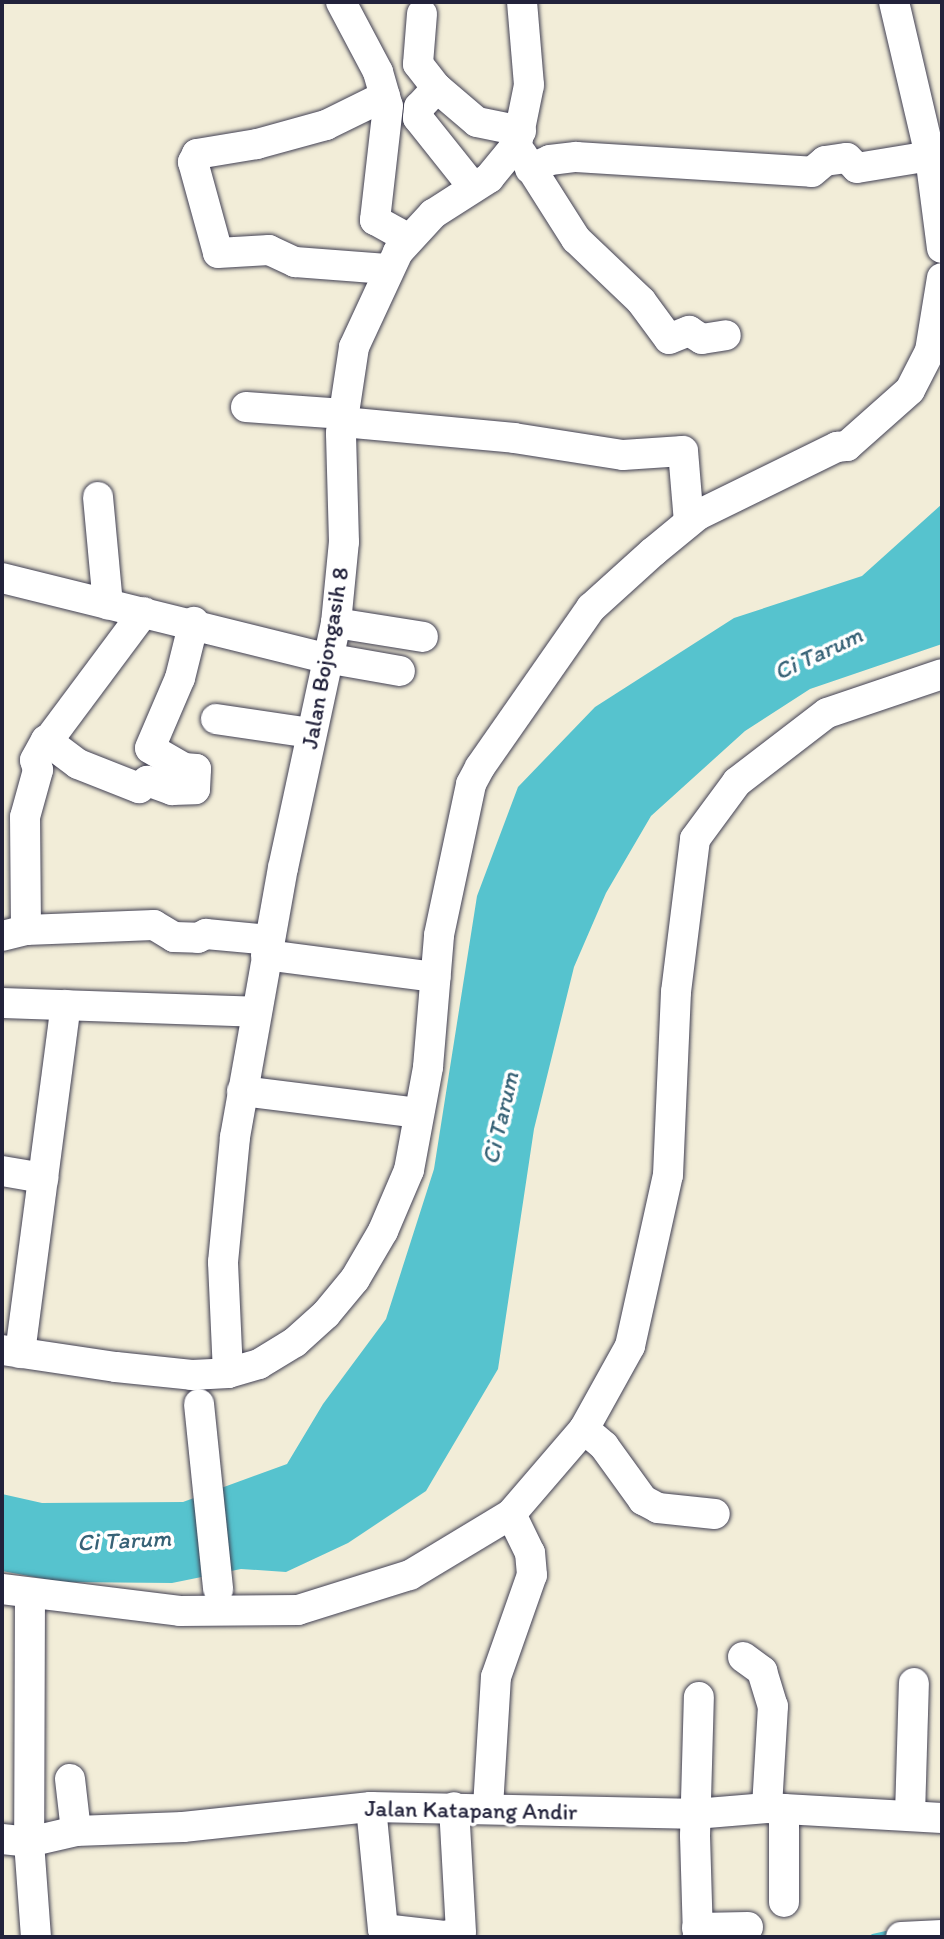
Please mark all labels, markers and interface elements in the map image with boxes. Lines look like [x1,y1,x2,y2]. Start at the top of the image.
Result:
street label: Jalan Bojongasih 8 [295,565,355,751]
water label: Ci Tarum [770,620,866,686]
water label: Ci Tarum [476,1070,524,1166]
water label: Ci Tarum [77,1523,171,1557]
street label: Jalan Katapang Andir [364,1794,578,1826]

